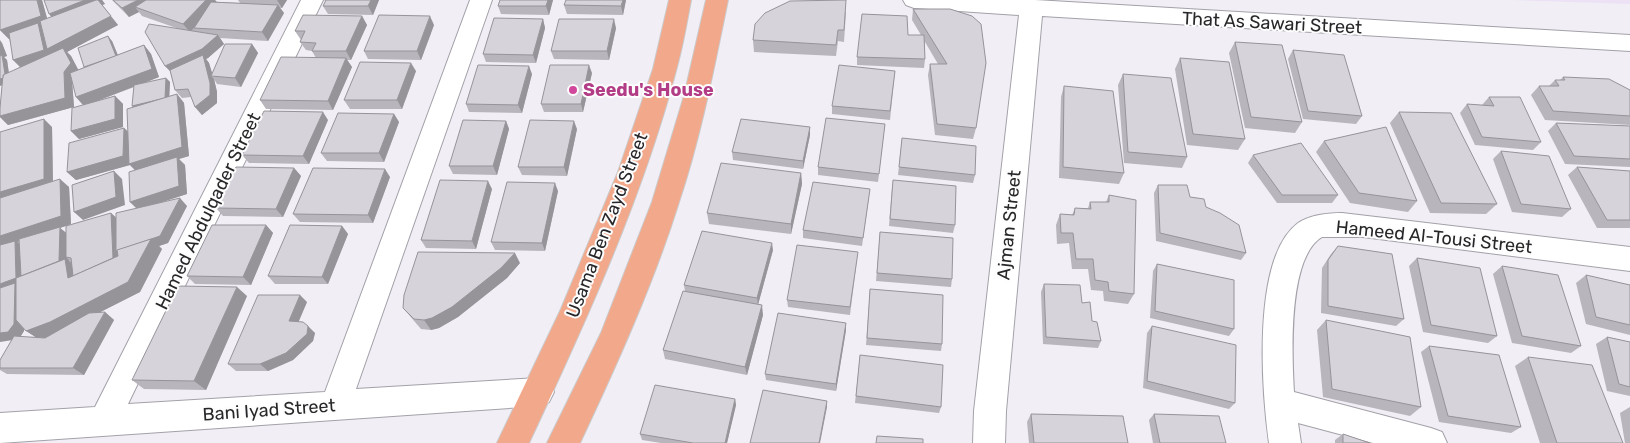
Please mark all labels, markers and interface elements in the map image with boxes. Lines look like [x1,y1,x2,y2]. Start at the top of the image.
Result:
street label: That As Sawari Street [1181,7,1363,39]
place label: Seedu's House [583,79,714,101]
marker: Seedu's House [567,84,579,96]
street label: Hamed Abdulqader Street [151,109,265,313]
street label: Usama Ben Zayd Street [561,129,653,321]
street label: Ajman Street [992,169,1026,281]
street label: Hameed Al-Tousi Street [1335,216,1533,258]
street label: Bani Iyad Street [202,394,336,426]

